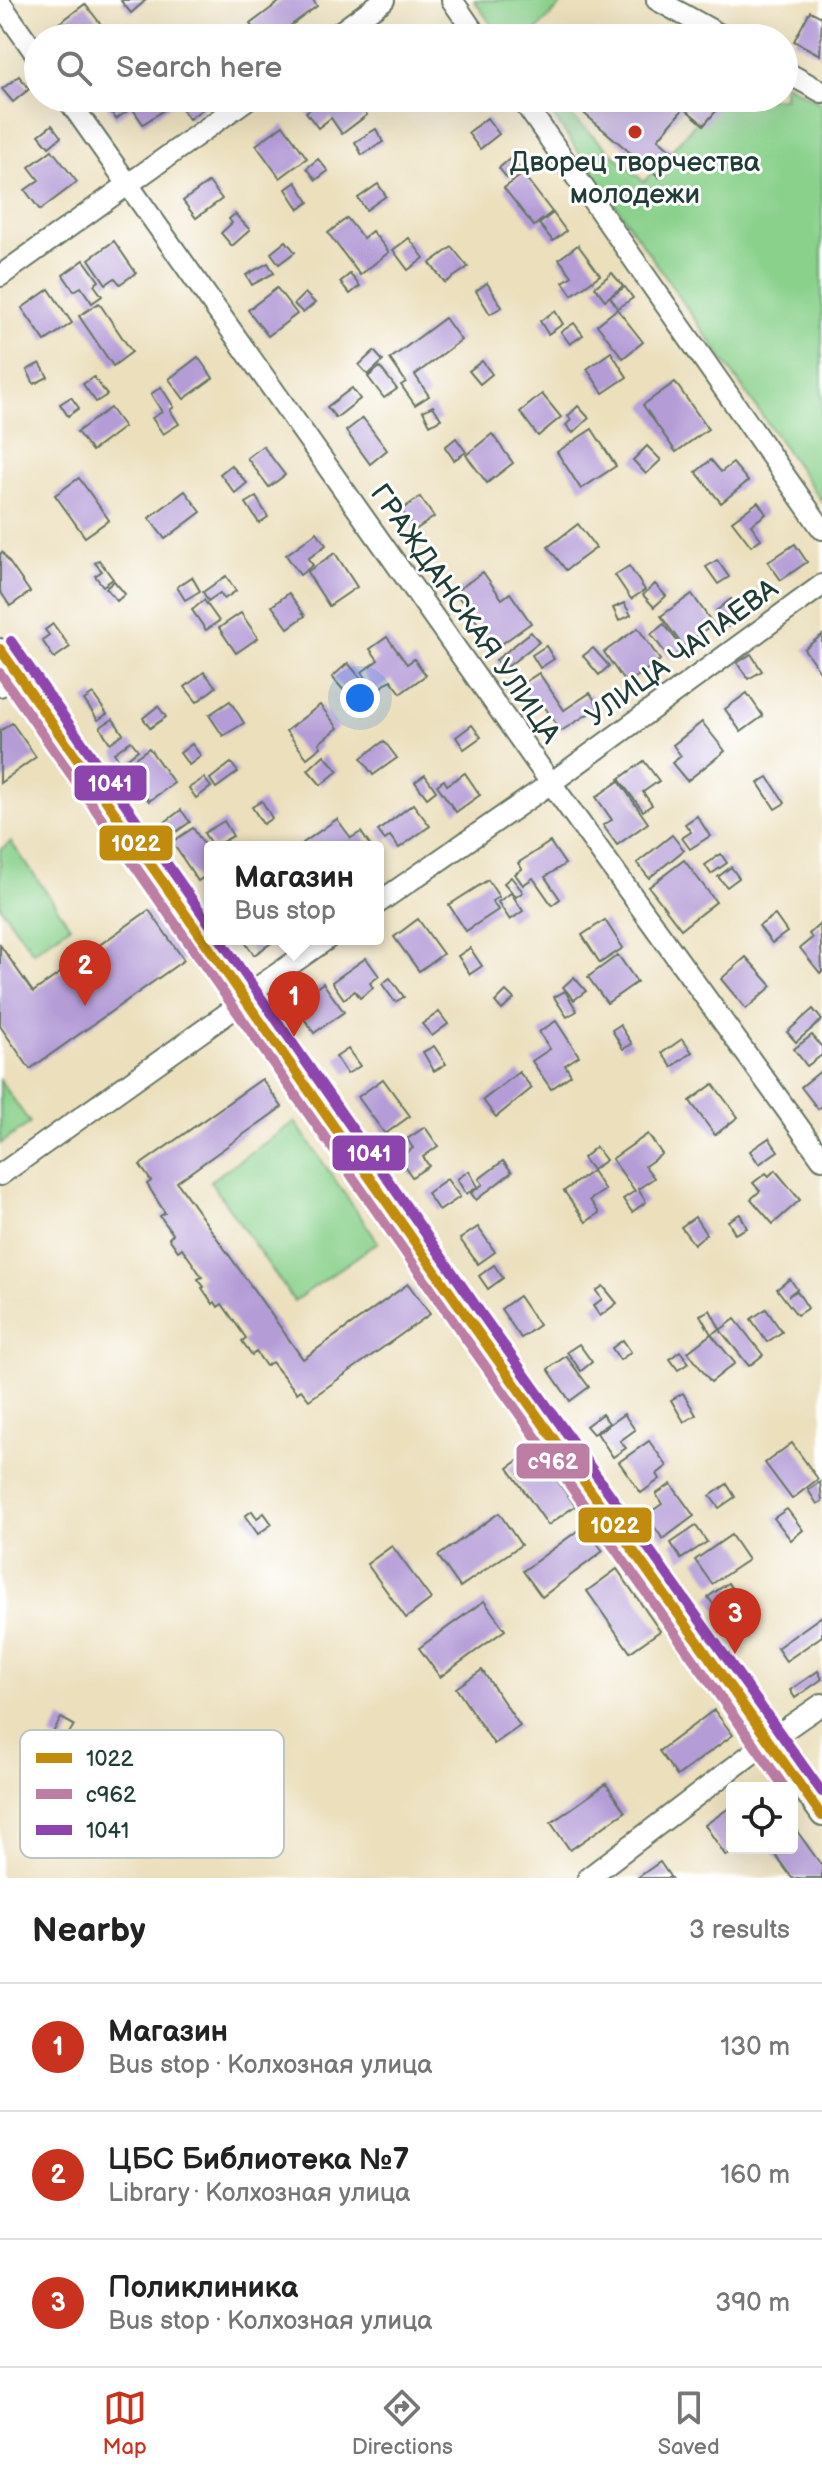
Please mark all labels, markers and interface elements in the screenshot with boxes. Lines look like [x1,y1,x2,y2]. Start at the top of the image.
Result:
search box [24,24,798,112]
icon: search [52,46,96,90]
text: Search here [116,50,282,86]
marker: Дворец творчества молодежи [626,123,644,141]
place label: Дворец творчества молодежи [510,146,761,211]
street label: ГРАЖДАНСКАЯ УЛИЦА [363,478,568,751]
street label: УЛИЦА ЧАПАЕВА [580,572,785,734]
your location [340,678,380,718]
line badge: 1041 [73,764,148,802]
text: 1041 [88,771,132,798]
line badge: 1022 [98,824,174,862]
text: 1022 [111,831,161,858]
popup [204,841,384,945]
text: Магазин [234,860,354,896]
text: Bus stop [234,896,336,927]
pin: 2 [59,940,111,1006]
pin: 1 [268,971,320,1037]
line badge: 1041 [331,1134,407,1172]
text: 1041 [347,1141,391,1168]
line badge: с962 [515,1442,591,1480]
text: с962 [528,1449,578,1476]
line badge: 1022 [577,1506,653,1544]
text: 1022 [590,1513,640,1540]
pin: 3 [709,1588,761,1654]
legend [20,1730,284,1858]
text: 1022 [86,1746,133,1773]
text: с962 [86,1782,136,1809]
map controls [726,1782,798,1854]
button: locate [726,1782,798,1854]
text: 1041 [86,1818,129,1845]
text: Nearby [32,1910,146,1951]
text: 3 results [689,1915,790,1946]
text: Магазин [108,2014,228,2050]
text: 1 [53,2032,63,2063]
text: 130 m [720,2032,790,2063]
text: Bus stop · Колхозная улица [108,2050,433,2081]
text: ЦБС Библиотека №7 [108,2142,409,2178]
text: 2 [50,2160,66,2191]
text: 160 m [720,2160,790,2191]
text: Library · Колхозная улица [108,2178,411,2209]
text: Поликлиника [108,2270,298,2306]
text: 3 [50,2288,66,2319]
text: 390 m [715,2288,790,2319]
text: Bus stop · Колхозная улица [108,2306,433,2337]
tab: Map [102,2386,147,2461]
tab: Directions [352,2386,453,2461]
tab: Saved [658,2386,720,2461]

